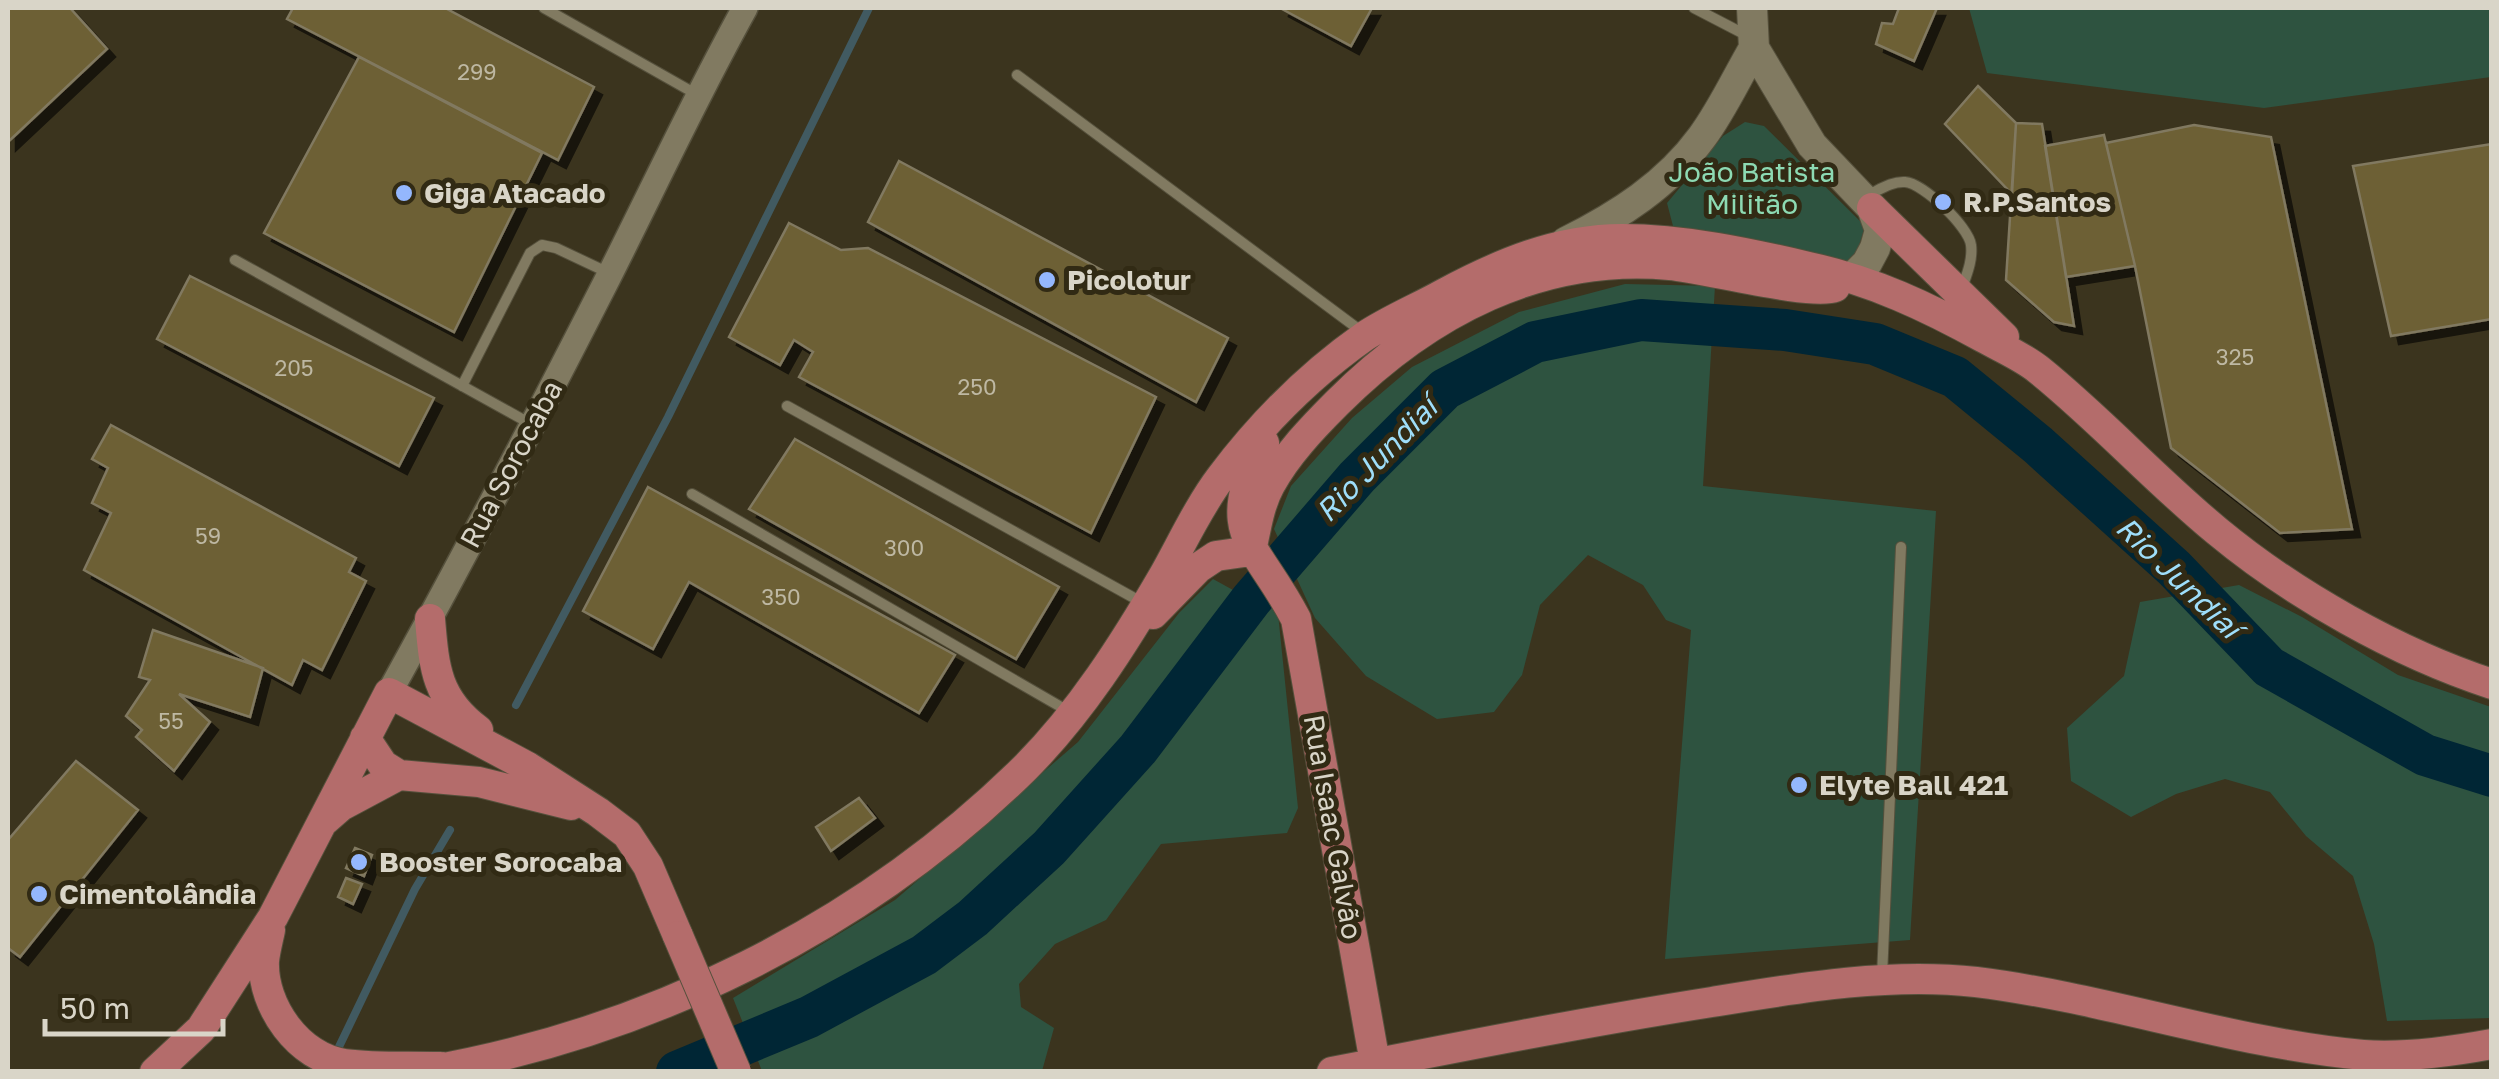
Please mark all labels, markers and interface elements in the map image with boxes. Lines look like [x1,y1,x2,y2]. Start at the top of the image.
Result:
house number: 299 [457,58,497,85]
park label: João Batista Militão [1669,155,1835,220]
place label: Giga Atacado [424,176,606,209]
marker: Giga Atacado [393,182,415,204]
place label: R.P.Santos [1963,185,2111,218]
marker: R.P.Santos [1932,191,1954,213]
place label: Picolotur [1067,263,1191,296]
marker: Picolotur [1036,269,1058,291]
house number: 325 [2216,343,2254,370]
house number: 205 [274,354,314,381]
house number: 250 [957,373,997,400]
street label: Rua Sorocaba [453,375,568,553]
water label: Rio Jundiaí [1308,384,1450,529]
water label: Rio Jundiaí [2109,509,2254,651]
house number: 59 [195,522,221,549]
house number: 300 [884,534,924,561]
house number: 350 [761,583,801,610]
house number: 55 [158,707,184,734]
street label: Rua Isaac Galvão [1297,712,1369,942]
place label: Elyte Ball 421 [1819,768,2008,801]
marker: Elyte Ball 421 [1788,774,1810,796]
place label: Booster Sorocaba [379,845,622,878]
marker: Booster Sorocaba [348,851,370,873]
place label: Cimentolândia [59,877,256,910]
marker: Cimentolândia [28,883,50,905]
scale bar [45,974,222,1036]
text: 50 m [60,990,130,1026]

